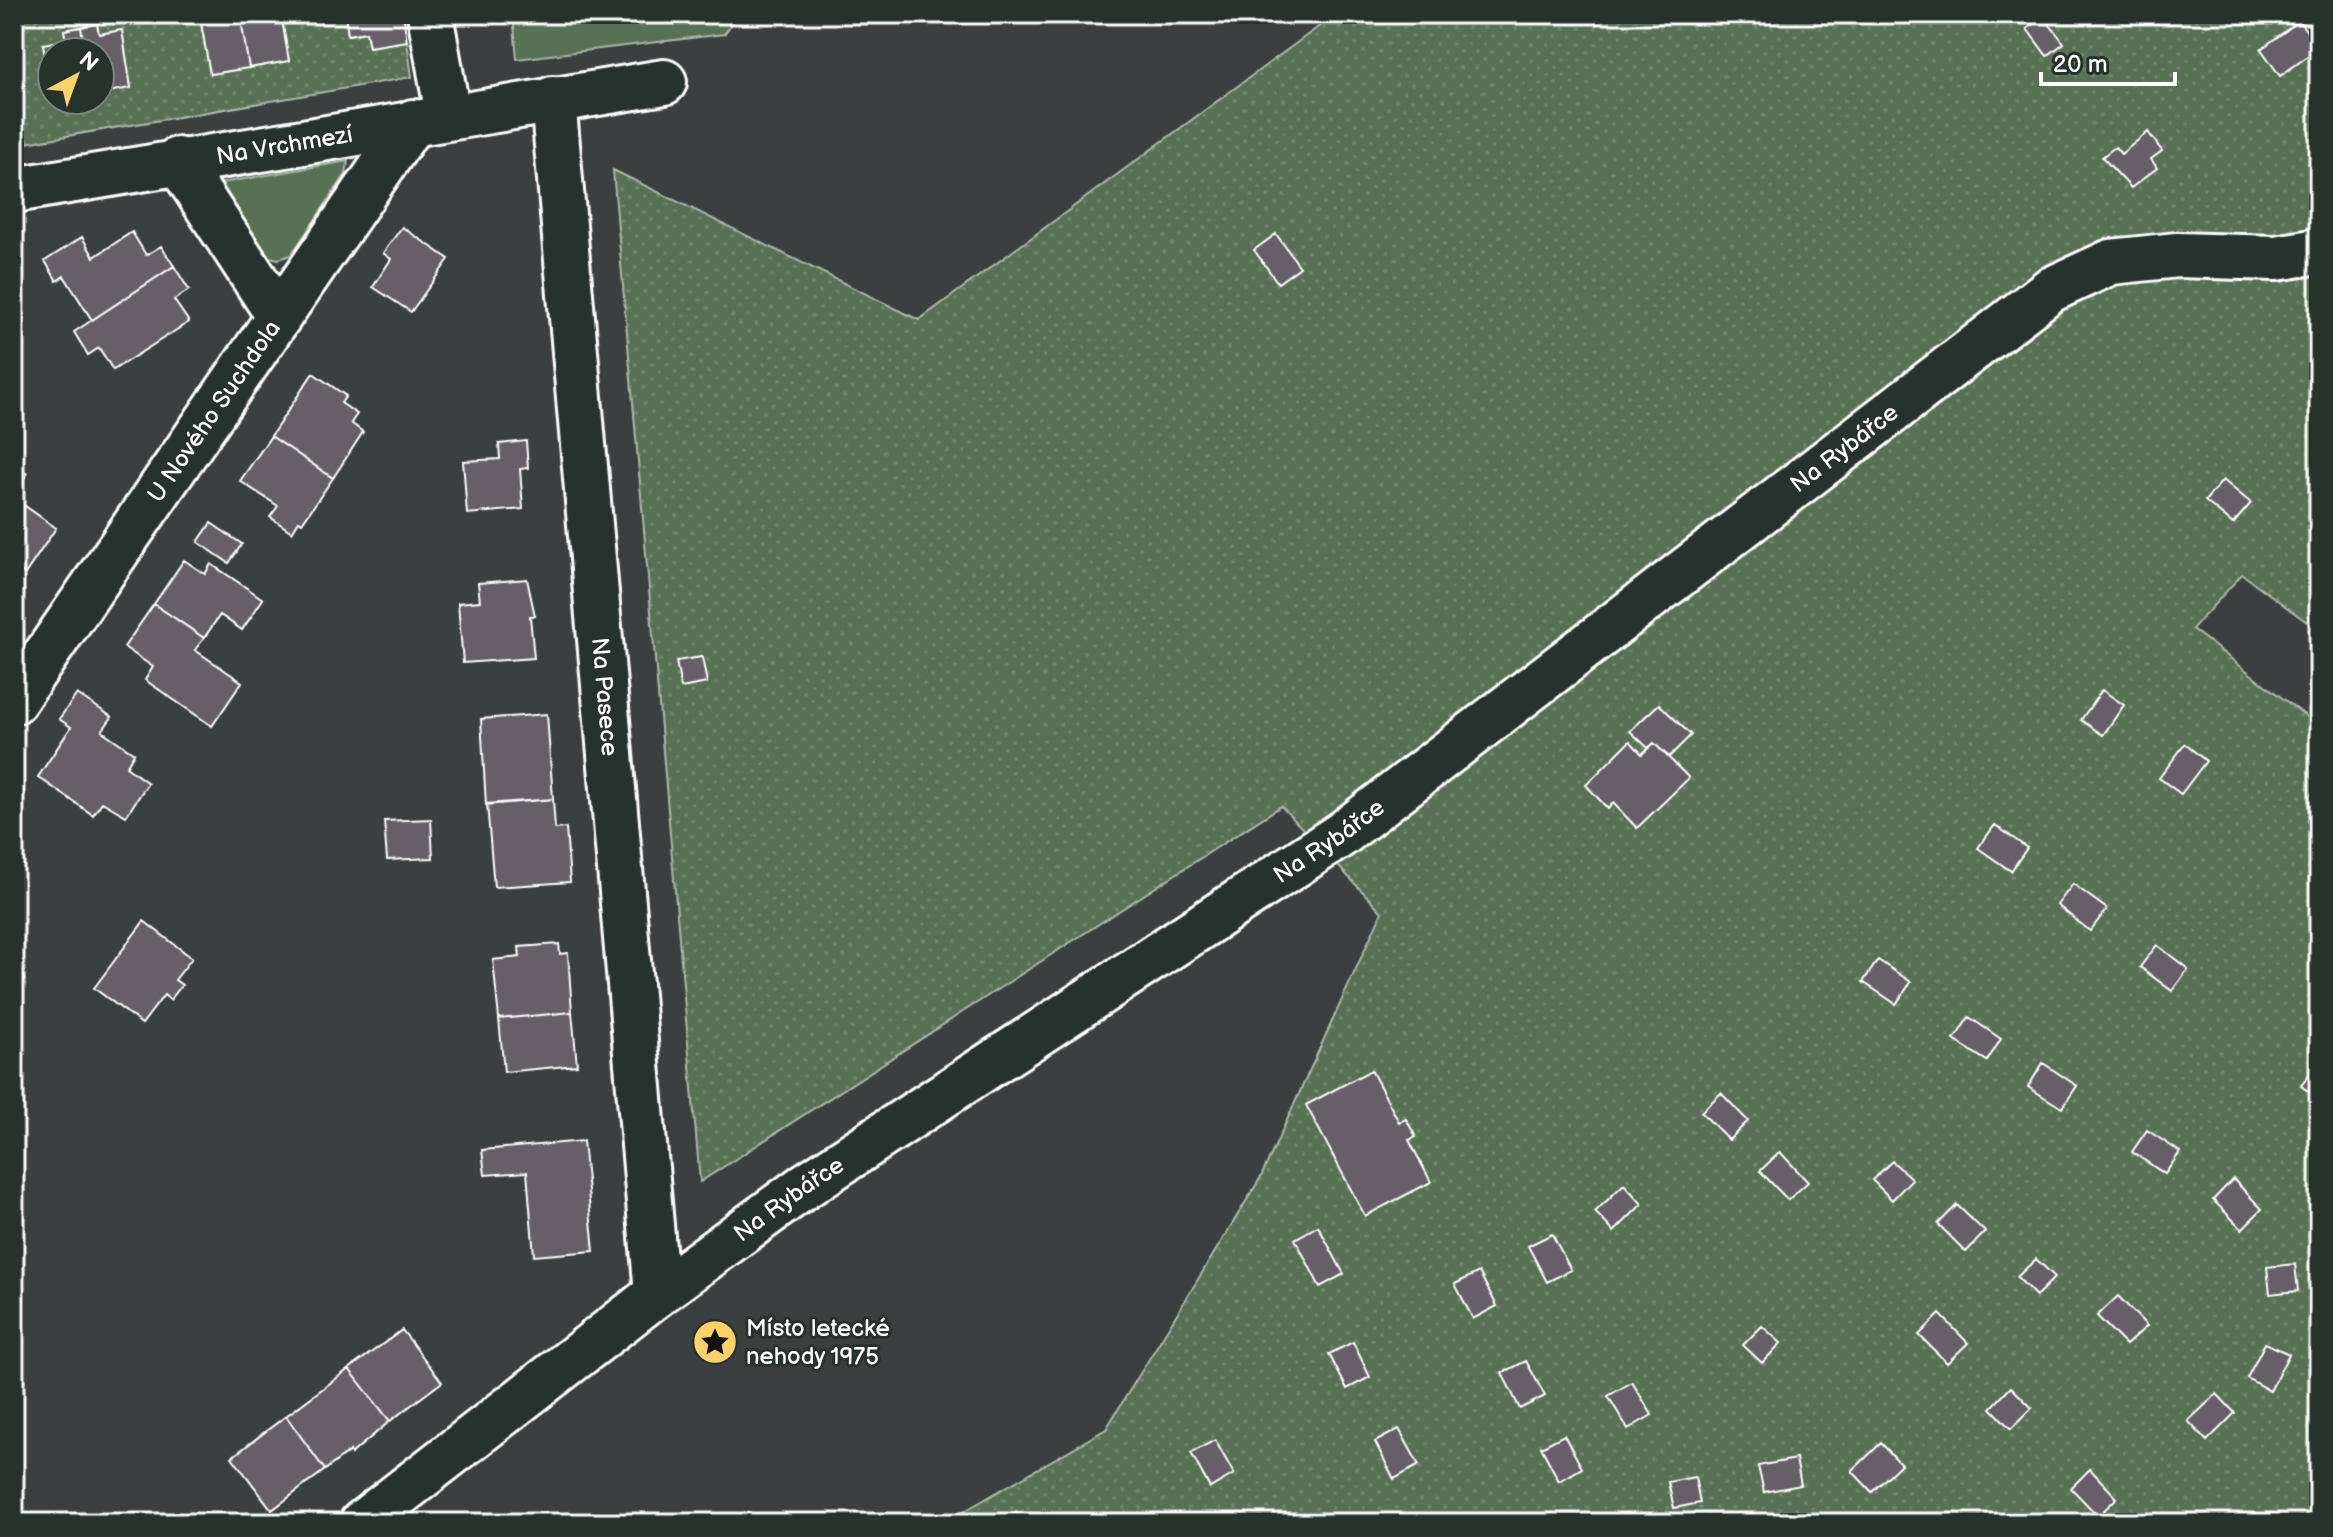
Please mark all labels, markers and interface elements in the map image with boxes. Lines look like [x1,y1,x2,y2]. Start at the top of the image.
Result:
north arrow [36,36,116,116]
scale bar [2041,36,2175,86]
text: N [73,46,103,78]
text: 20 m [2053,50,2108,79]
street label: Na Vrchmezí [214,119,355,171]
street label: U Nového Suchdola [141,315,287,508]
street label: Na Rybářce [1784,398,1904,499]
street label: Na Pasece [585,636,625,757]
street label: Na Rybářce [1268,792,1390,889]
street label: Na Rybářce [728,1150,849,1248]
place label: Místo letecké nehody 1975 [746,1314,890,1371]
place icon: Místo letecké nehody 1975 [691,1318,739,1366]

